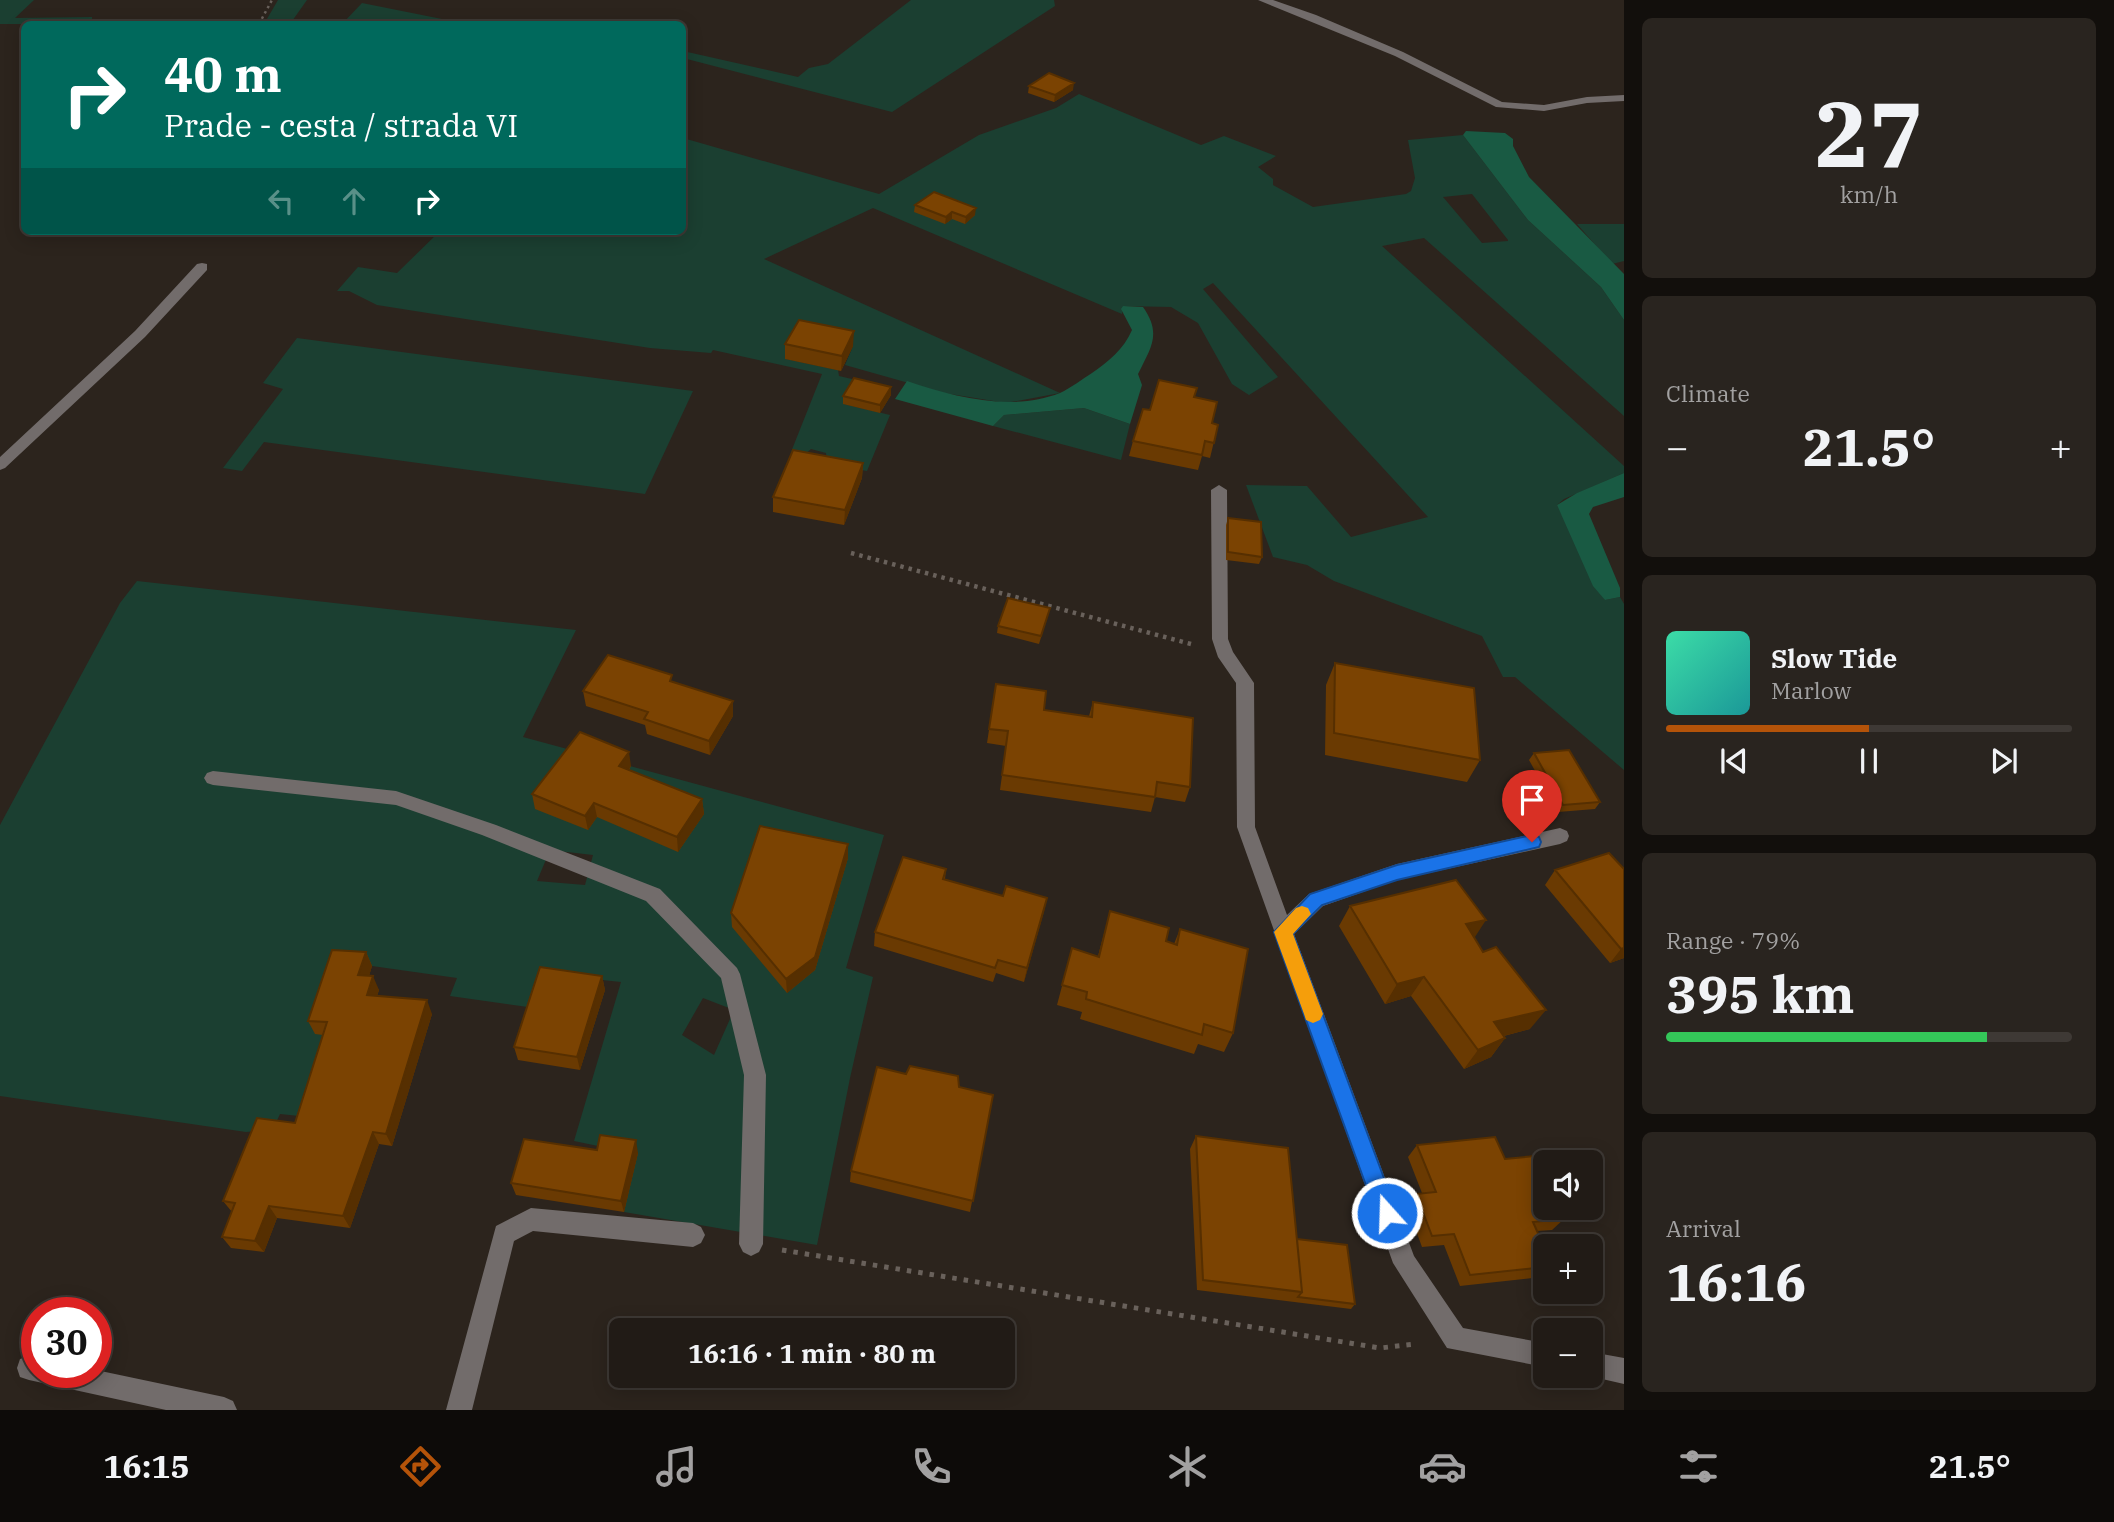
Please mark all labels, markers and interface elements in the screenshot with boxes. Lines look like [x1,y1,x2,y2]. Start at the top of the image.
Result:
text: 40 m [164,42,282,105]
icon: right [49,49,140,140]
text: 27 [1814,74,1924,192]
text: Prade - cesta / strada VI [164,104,518,146]
text: km/h [1840,179,1898,209]
icon: left [262,182,300,220]
icon: ahead [335,182,373,220]
icon: right [408,182,446,220]
text: Climate [1666,378,1750,408]
text: 21.5° [1803,413,1935,480]
text: − [1666,422,1689,471]
text: + [2049,422,2072,471]
text: Slow Tide [1771,641,1897,675]
text: Marlow [1771,675,1851,705]
icon: previous [1715,742,1753,780]
icon: pause [1850,742,1888,780]
icon: next [1985,742,2023,780]
pin [1502,770,1562,842]
icon: arrive [1513,781,1551,819]
text: Range · 79% [1666,925,1800,955]
text: 395 km [1666,960,1855,1027]
map controls [1533,1150,1603,1388]
button: sound [1533,1150,1603,1220]
position arrow [1350,1176,1424,1250]
text: Arrival [1666,1213,1741,1243]
button: + [1533,1234,1603,1304]
text: 16:16 [1666,1248,1807,1315]
speed limit sign: 30 [21,1297,112,1388]
button: − [1533,1318,1603,1388]
text: 16:16 · 1 min · 80 m [688,1336,936,1370]
icon: directions [396,1442,445,1491]
icon: music [652,1442,701,1491]
icon: phone [907,1442,956,1491]
icon: climate [1163,1442,1212,1491]
icon: car [1418,1442,1467,1491]
icon: filters [1674,1442,1723,1491]
text: 16:15 [103,1445,190,1487]
text: 21.5° [1929,1445,2011,1487]

